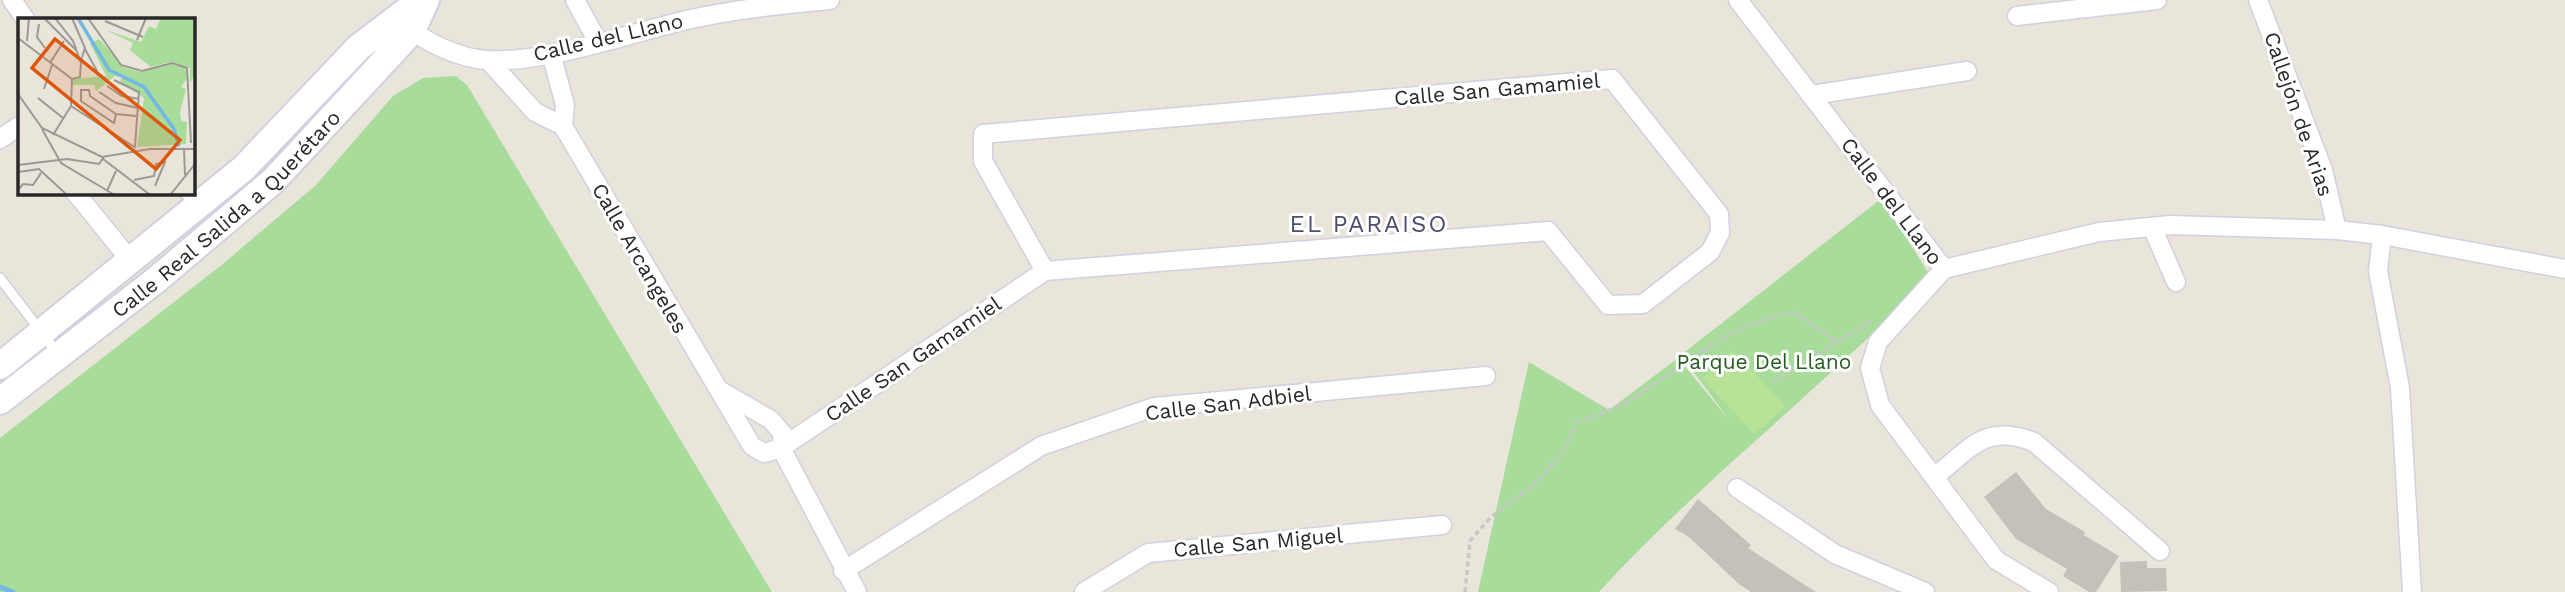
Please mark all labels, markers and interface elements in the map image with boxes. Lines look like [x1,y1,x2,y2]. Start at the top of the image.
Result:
street label: Calle del Llano [531,8,685,66]
inset map [18,18,194,194]
street label: Callejón de Arias [2259,29,2339,199]
street label: Calle San Gamamiel [1393,67,1602,110]
street label: Calle Real Salida a Querétaro [107,104,345,322]
street label: Calle del Llano [1836,132,1948,270]
street label: Calle Arcangeles [587,178,693,338]
district label: EL PARAISO [1290,210,1448,238]
street label: Calle San Gamamiel [820,290,1006,427]
park label: Parque Del Llano [1677,349,1851,374]
street label: Calle San Adbiel [1144,380,1313,426]
street label: Calle San Miguel [1172,522,1344,562]

